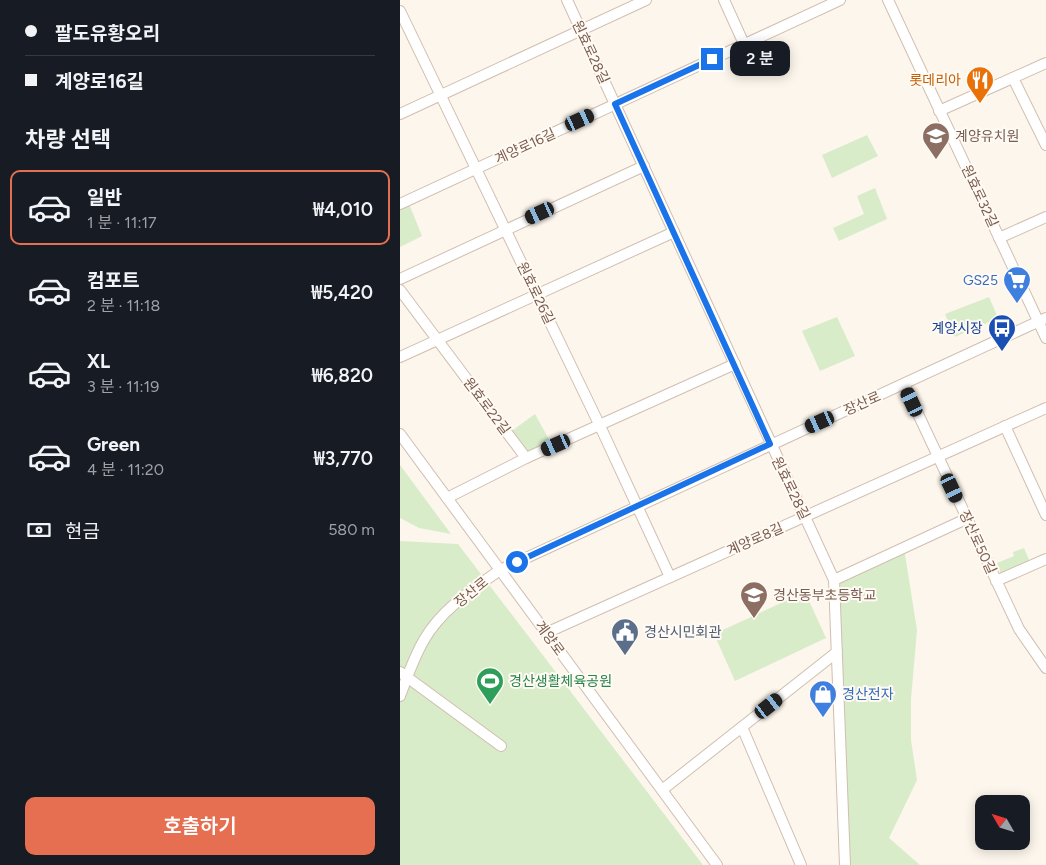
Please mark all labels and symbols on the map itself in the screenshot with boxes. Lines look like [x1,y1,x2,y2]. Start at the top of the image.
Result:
street label: 원효로28길 [568,18,613,87]
callout: 2 분 [730,42,790,76]
route end [701,48,723,70]
restaurant icon: 롯데리아 [965,65,995,104]
place label: 롯데리아 [909,72,961,89]
car [563,107,596,133]
school or university icon: 계양유치원 [921,121,951,160]
street label: 계양로16길 [492,125,558,168]
place label: 계양유치원 [955,128,1019,145]
street label: 원효로32길 [958,162,1001,230]
car [523,200,556,226]
street label: 원효로26길 [513,259,558,327]
supermarket icon: GS25 [1002,265,1032,304]
place label: GS25 [963,272,998,289]
bus stop icon: 계양시장 [987,313,1017,352]
place label: 계양시장 [931,320,983,337]
street label: 원효로22길 [460,374,514,438]
car [898,385,925,419]
street label: 장산로 [841,388,883,419]
car [803,409,836,435]
car [539,432,572,458]
street label: 원효로28길 [768,454,813,522]
car [938,471,965,505]
street label: 장산로50길 [955,508,1000,577]
street label: 계양로8길 [724,519,786,559]
route start [506,551,528,573]
street label: 장산로 [451,574,492,611]
school or university icon: 경산동부초등학교 [739,580,769,619]
place label: 경산동부초등학교 [773,587,876,604]
public building icon: 경산시민회관 [610,617,640,656]
street label: 계양로 [531,618,568,659]
place label: 경산시민회관 [644,624,721,641]
sports icon: 경산생활체육공원 [475,666,505,705]
place label: 경산생활체육공원 [509,673,612,690]
shop icon: 경산전자 [808,679,838,718]
place label: 경산전자 [842,686,894,703]
car [752,691,785,721]
north arrow [975,795,1030,850]

